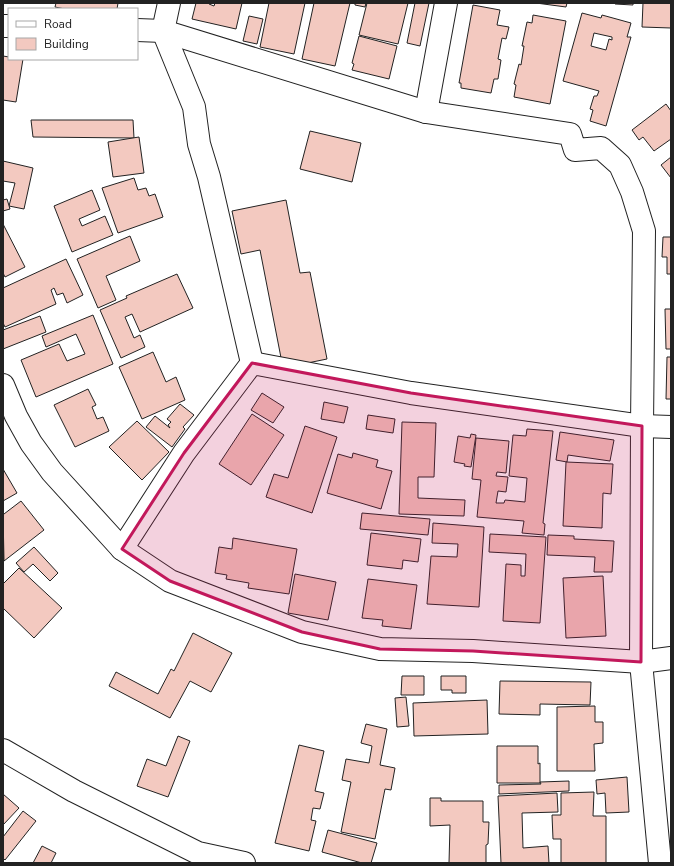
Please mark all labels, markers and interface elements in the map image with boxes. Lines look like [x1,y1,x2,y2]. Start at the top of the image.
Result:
legend [8,8,138,60]
text: Road [44,16,72,32]
text: Building [44,36,89,52]

